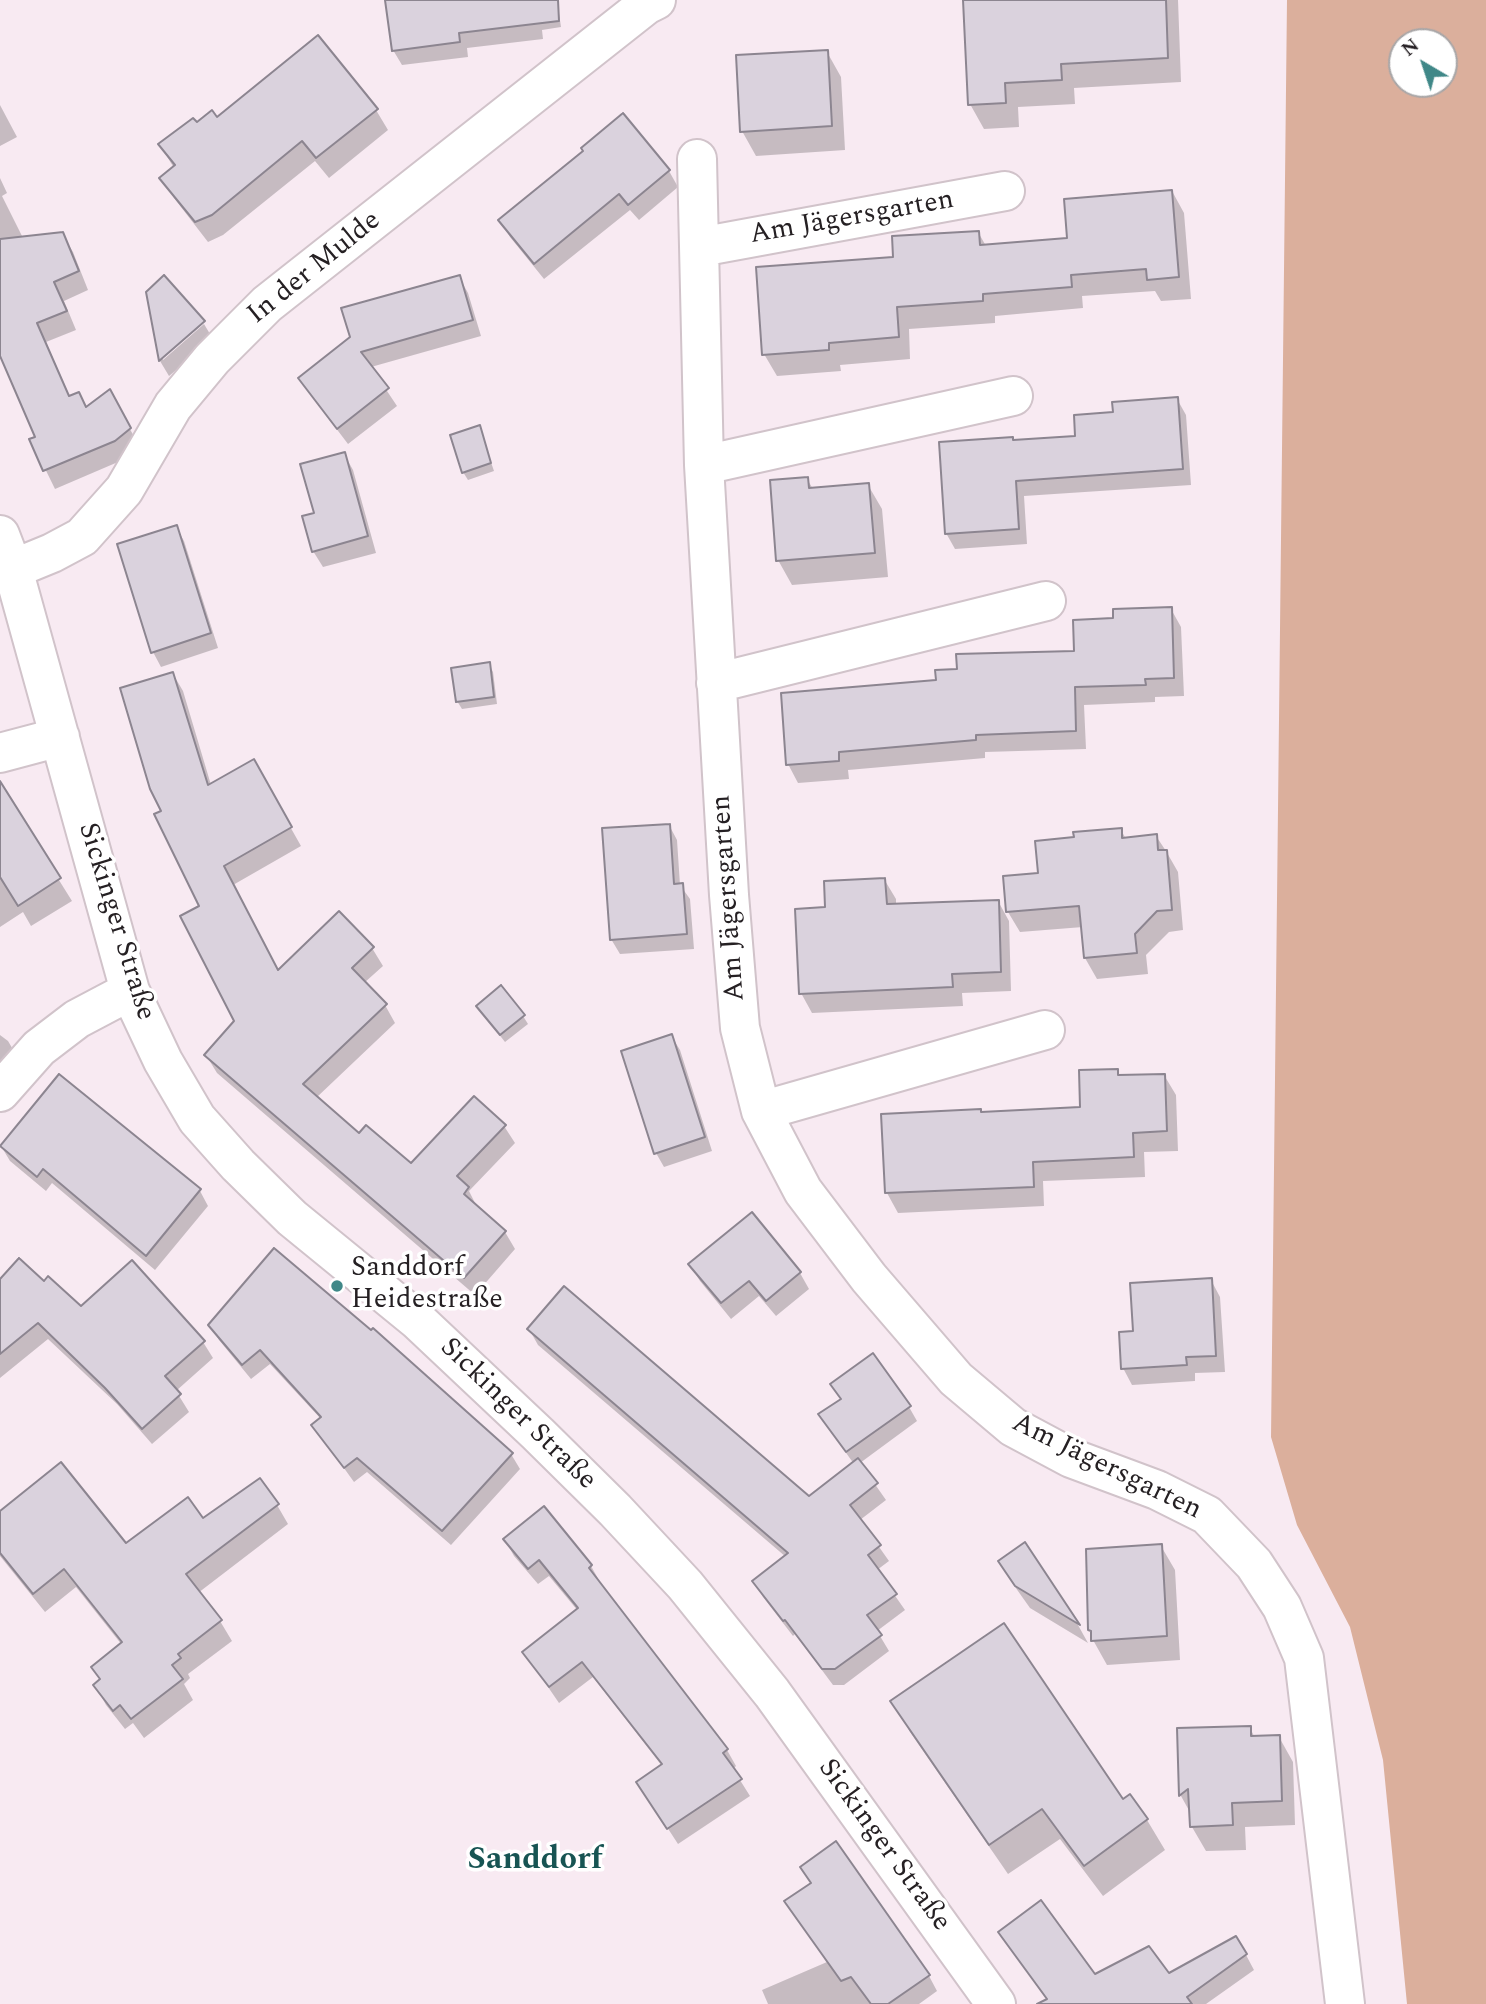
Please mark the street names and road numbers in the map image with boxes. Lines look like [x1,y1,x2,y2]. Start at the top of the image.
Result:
street label: Am Jägersgarten [747,185,957,253]
street label: In der Mulde [242,205,388,333]
street label: Am Jägersgarten [706,794,754,1002]
street label: Sickinger Straße [69,819,161,1025]
street label: Sickinger Straße [432,1332,602,1498]
street label: Am Jägersgarten [1006,1408,1206,1528]
street label: Sickinger Straße [809,1753,957,1939]

